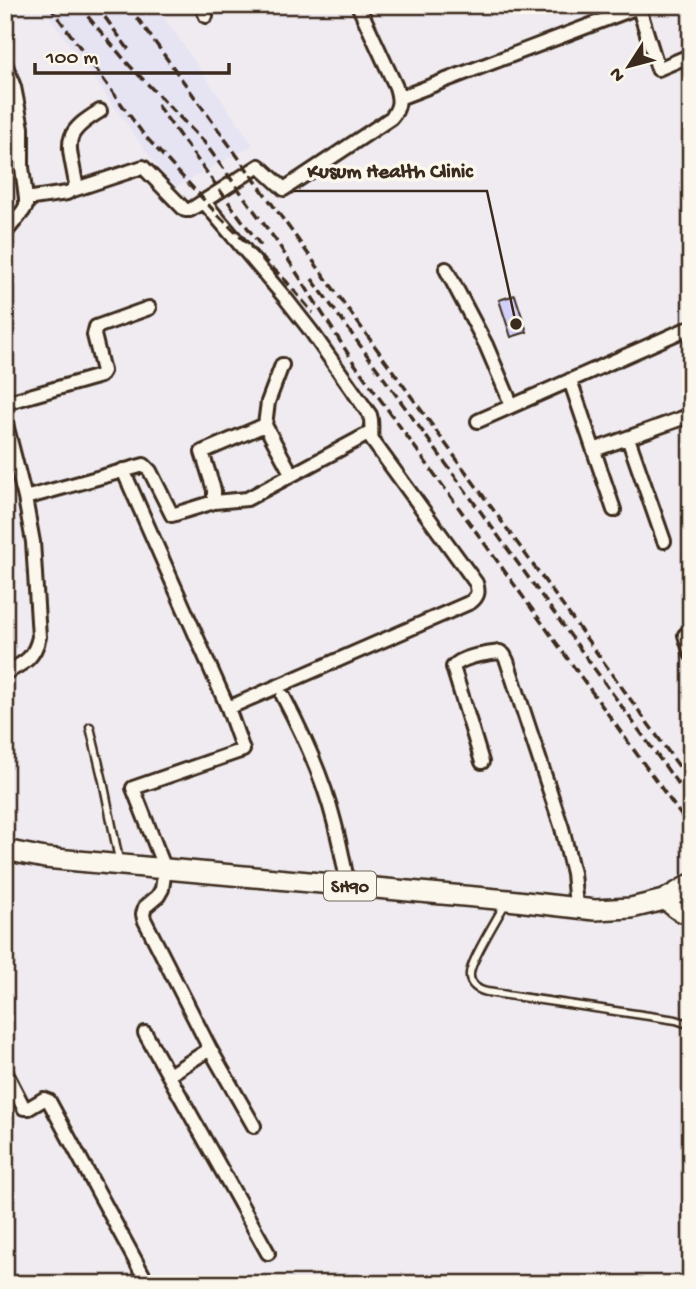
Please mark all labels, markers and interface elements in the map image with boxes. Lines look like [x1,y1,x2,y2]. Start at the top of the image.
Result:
scale bar [35,32,229,76]
north arrow [594,32,664,102]
text: 100 m [45,47,98,72]
text: N [605,62,631,86]
callout: Kusum Health Clinic [294,149,487,191]
text: Kusum Health Clinic [306,161,474,186]
road number: SH90 [324,872,376,900]

